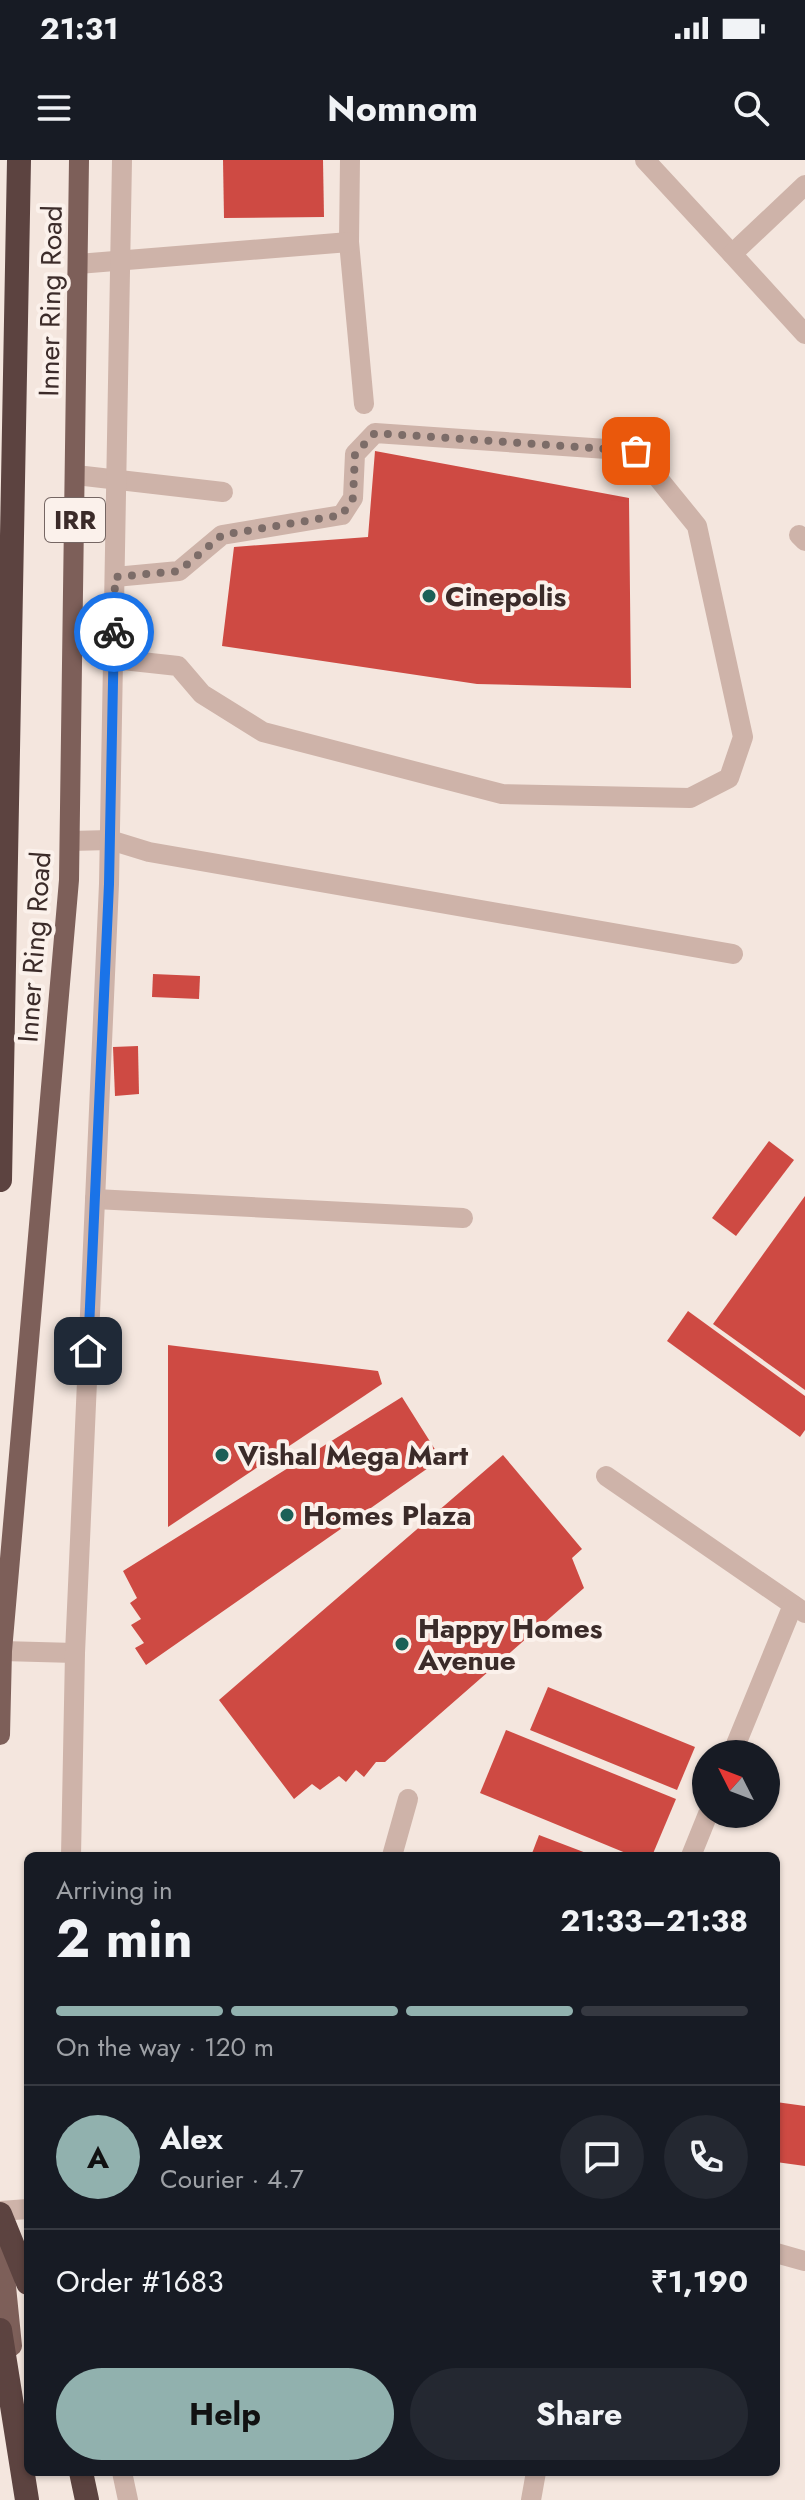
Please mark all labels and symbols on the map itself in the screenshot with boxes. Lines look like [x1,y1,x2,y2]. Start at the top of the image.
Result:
street label: Inner Ring Road [28,205,73,397]
pin [602,417,670,485]
road number: IRR [45,498,105,542]
place label: Cinepolis [445,576,567,617]
marker: Cinepolis [420,587,438,605]
courier [74,592,154,672]
street label: Inner Ring Road [7,850,62,1044]
pin [54,1317,122,1385]
place label: Vishal Mega Mart [237,1435,468,1476]
marker: Vishal Mega Mart [213,1446,231,1464]
place label: Homes Plaza [303,1495,472,1536]
marker: Homes Plaza [278,1506,296,1524]
place label: Happy Homes Avenue [417,1608,603,1681]
marker: Happy Homes Avenue [393,1635,411,1653]
north arrow [692,1740,780,1828]

